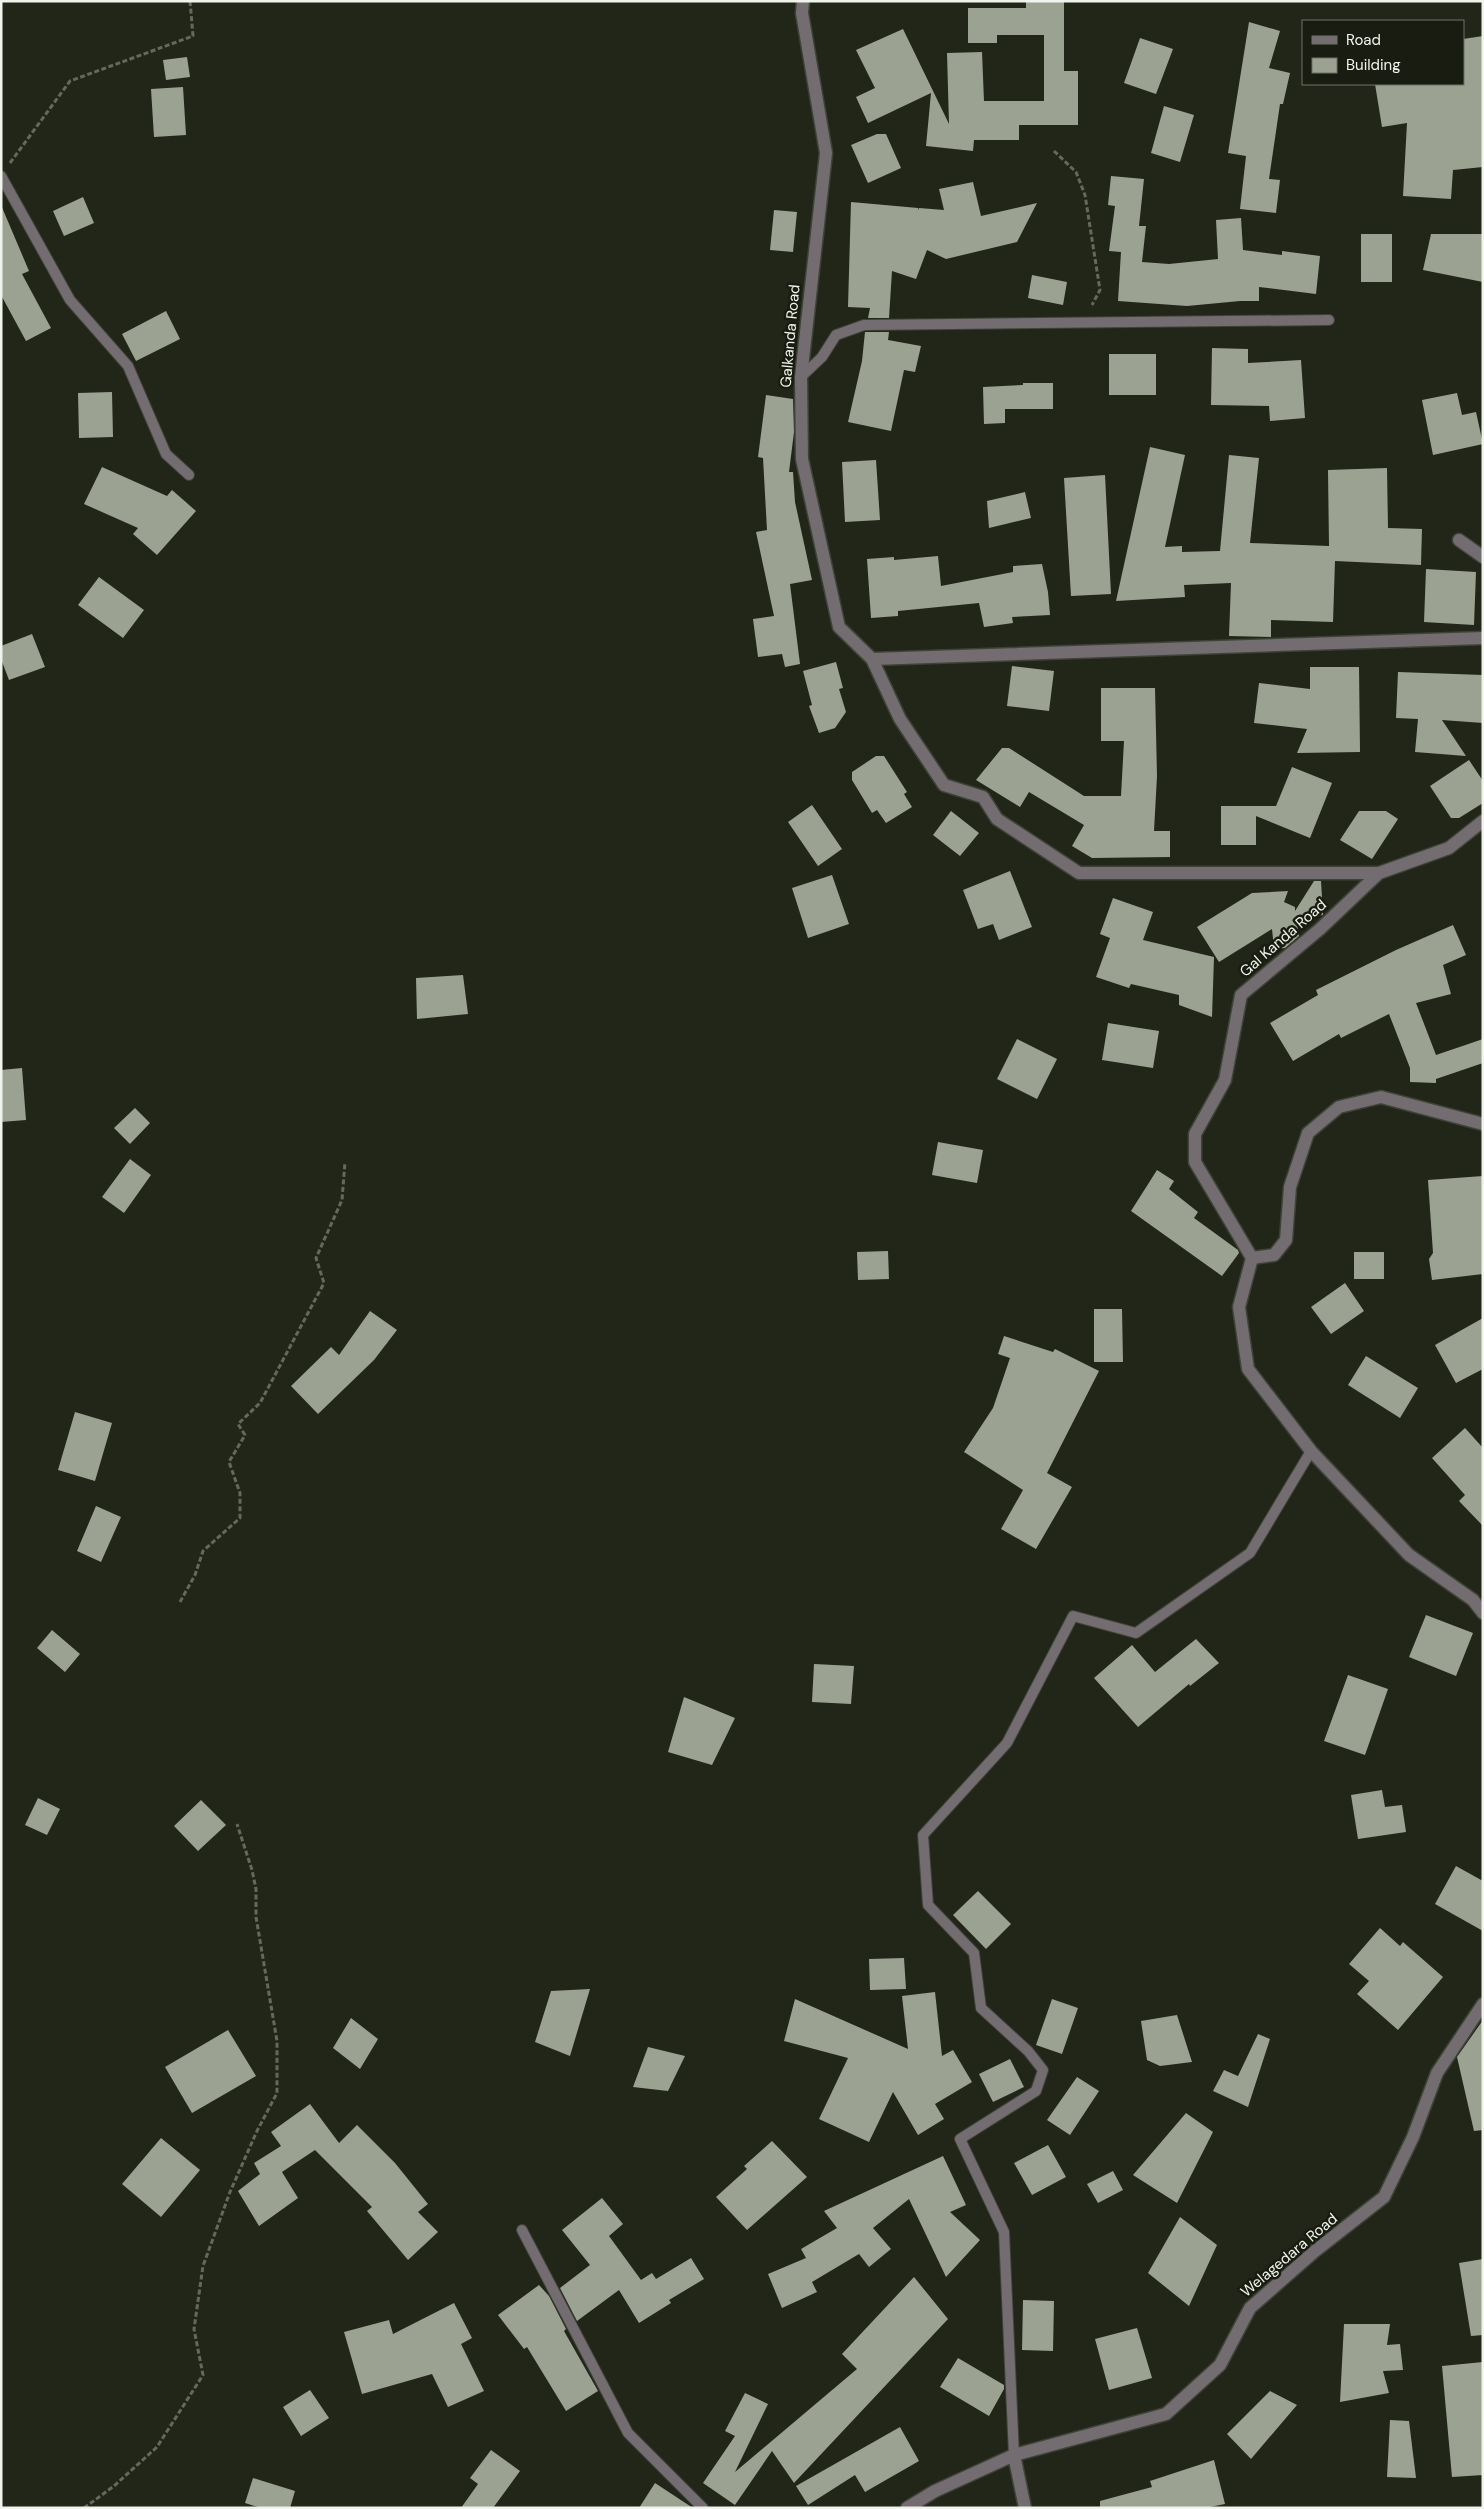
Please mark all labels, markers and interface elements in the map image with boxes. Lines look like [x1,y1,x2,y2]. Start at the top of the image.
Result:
legend [1302,20,1464,85]
text: Road [1346,30,1381,50]
text: Building [1346,55,1401,75]
street label: Galkanda Road [776,284,804,388]
street label: Gal Kanda Road [1235,895,1331,981]
street label: Welagedara Road [1236,2209,1342,2301]

